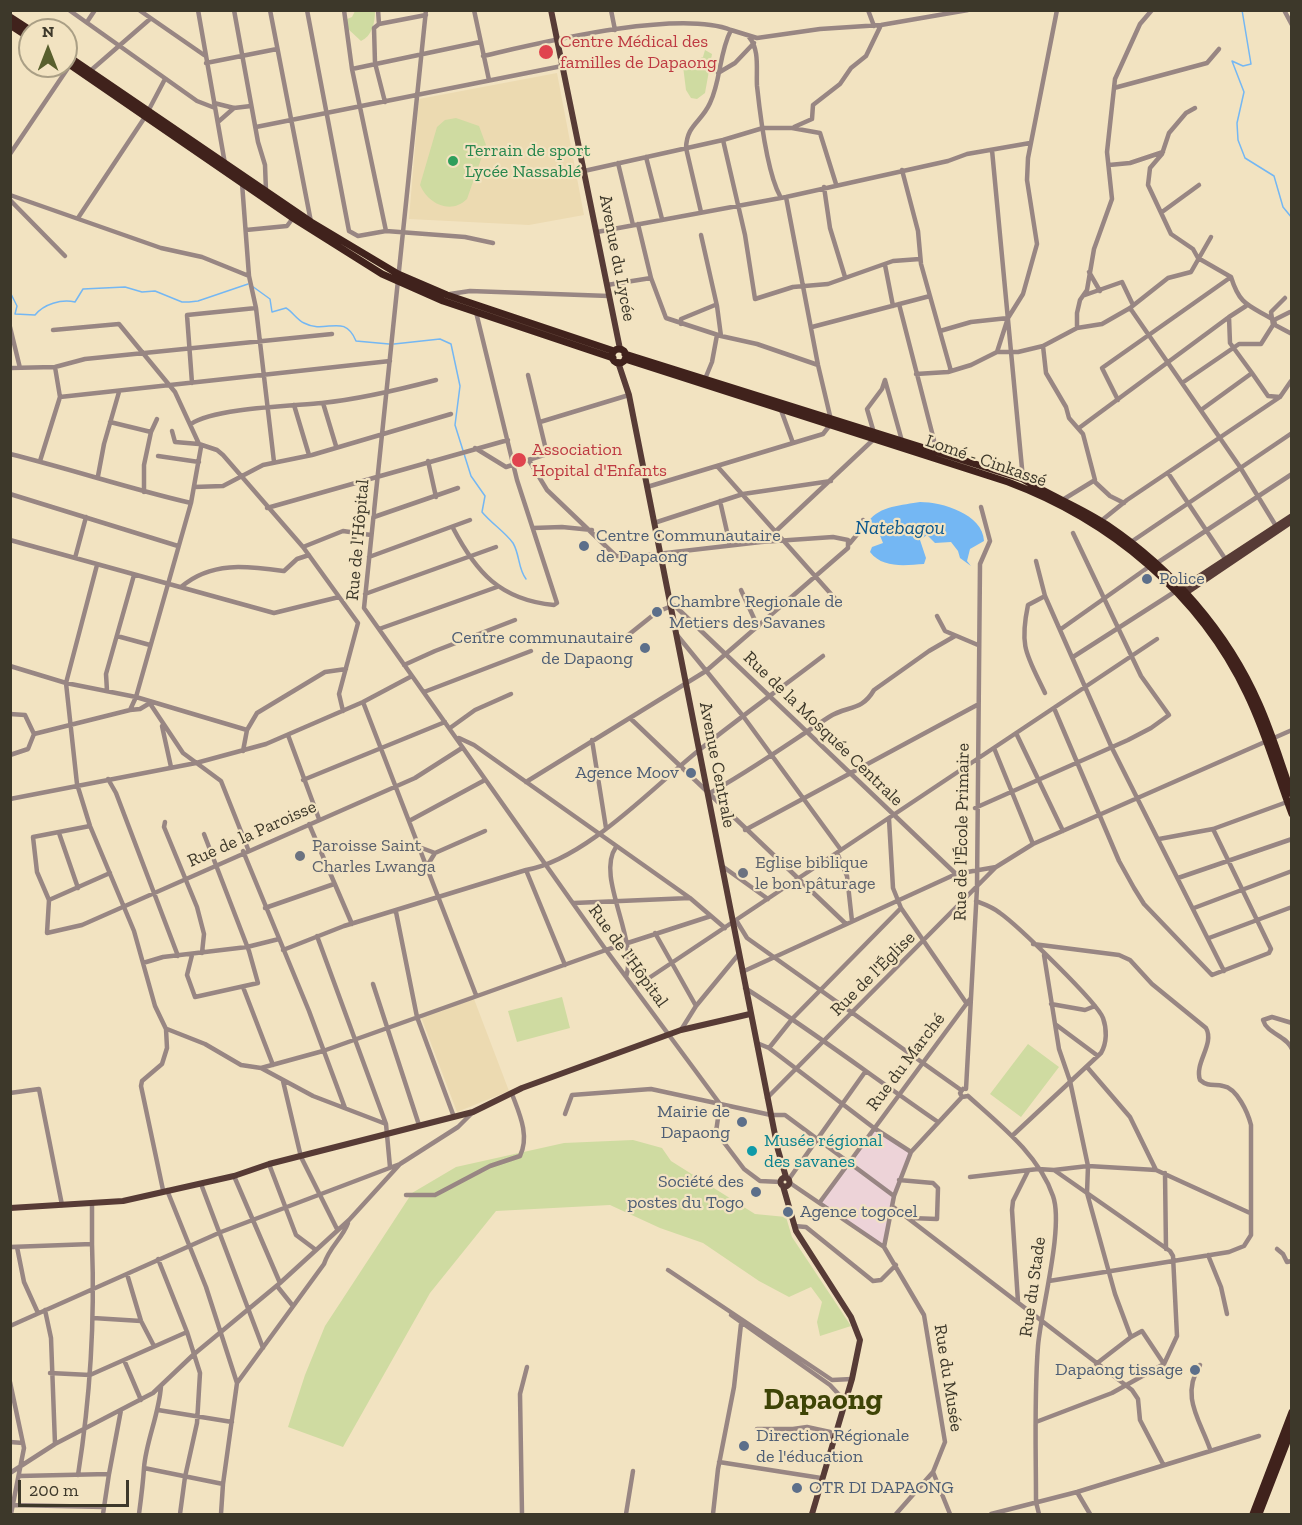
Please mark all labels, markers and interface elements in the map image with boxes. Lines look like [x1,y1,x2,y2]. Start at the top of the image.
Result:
north arrow [18,18,78,78]
text: N [42,22,54,41]
place label: Centre Médical des familles de Dapaong [560,31,717,74]
marker: Centre Médical des familles de Dapaong [537,43,555,61]
place label: Terrain de sport Lycée Nassablé [465,140,590,182]
marker: Terrain de sport Lycée Nassablé [446,154,460,168]
street label: Avenue du Lycée [594,193,640,323]
street label: Lomé - Cinkassé [923,430,1049,492]
place label: Association Hopital d'Enfants [532,439,667,482]
marker: Association Hopital d'Enfants [510,451,528,469]
street label: Rue de l'Hôpital [342,478,374,602]
water label: Natebagou [855,516,945,540]
place label: Centre Communautaire de Dapaong [596,525,781,568]
marker: Centre Communautaire de Dapaong [577,539,591,553]
place label: Police [1159,568,1205,590]
marker: Police [1140,572,1154,586]
place label: Chambre Regionale de Metiers des Savanes [669,591,843,634]
marker: Chambre Regionale de Metiers des Savanes [650,605,664,619]
place label: Centre communautaire de Dapaong [452,627,633,670]
marker: Centre communautaire de Dapaong [638,641,652,655]
street label: Rue de la Mosquée Centrale [739,647,907,811]
street label: Avenue Centrale [694,700,740,830]
street label: Rue de l'École Primaire [950,743,974,921]
place label: Agence Moov [575,762,679,784]
marker: Agence Moov [684,766,698,780]
street label: Rue de la Paroisse [184,796,320,872]
place label: Paroisse Saint Charles Lwanga [312,835,436,878]
marker: Paroisse Saint Charles Lwanga [293,849,307,863]
place label: Eglise biblique le bon pâturage [755,852,876,894]
marker: Eglise biblique le bon pâturage [736,866,750,880]
street label: Rue de l'Hôpital [583,900,673,1012]
street label: Rue de l'Église [826,927,920,1021]
street label: Rue du Marché [862,1009,950,1115]
place label: Mairie de Dapaong [657,1101,730,1144]
marker: Mairie de Dapaong [735,1115,749,1129]
place label: Musée régional des savanes [764,1130,882,1172]
marker: Musée régional des savanes [745,1144,759,1158]
place label: Société des postes du Togo [627,1171,744,1214]
marker: Société des postes du Togo [749,1185,763,1199]
place label: Agence togocel [800,1201,917,1223]
marker: Agence togocel [781,1205,795,1219]
street label: Rue du Stade [1015,1235,1051,1339]
street label: Rue du Musée [929,1323,967,1433]
place label: Dapaong tissage [1055,1359,1183,1381]
marker: Dapaong tissage [1188,1363,1202,1377]
district label: Dapaong [764,1382,882,1418]
place label: Direction Régionale de l'éducation [756,1425,909,1468]
marker: Direction Régionale de l'éducation [737,1439,751,1453]
scale bar [21,1468,132,1506]
place label: OTR DI DAPAONG [809,1477,954,1499]
text: 200 m [29,1479,79,1501]
marker: OTR DI DAPAONG [790,1481,804,1495]

